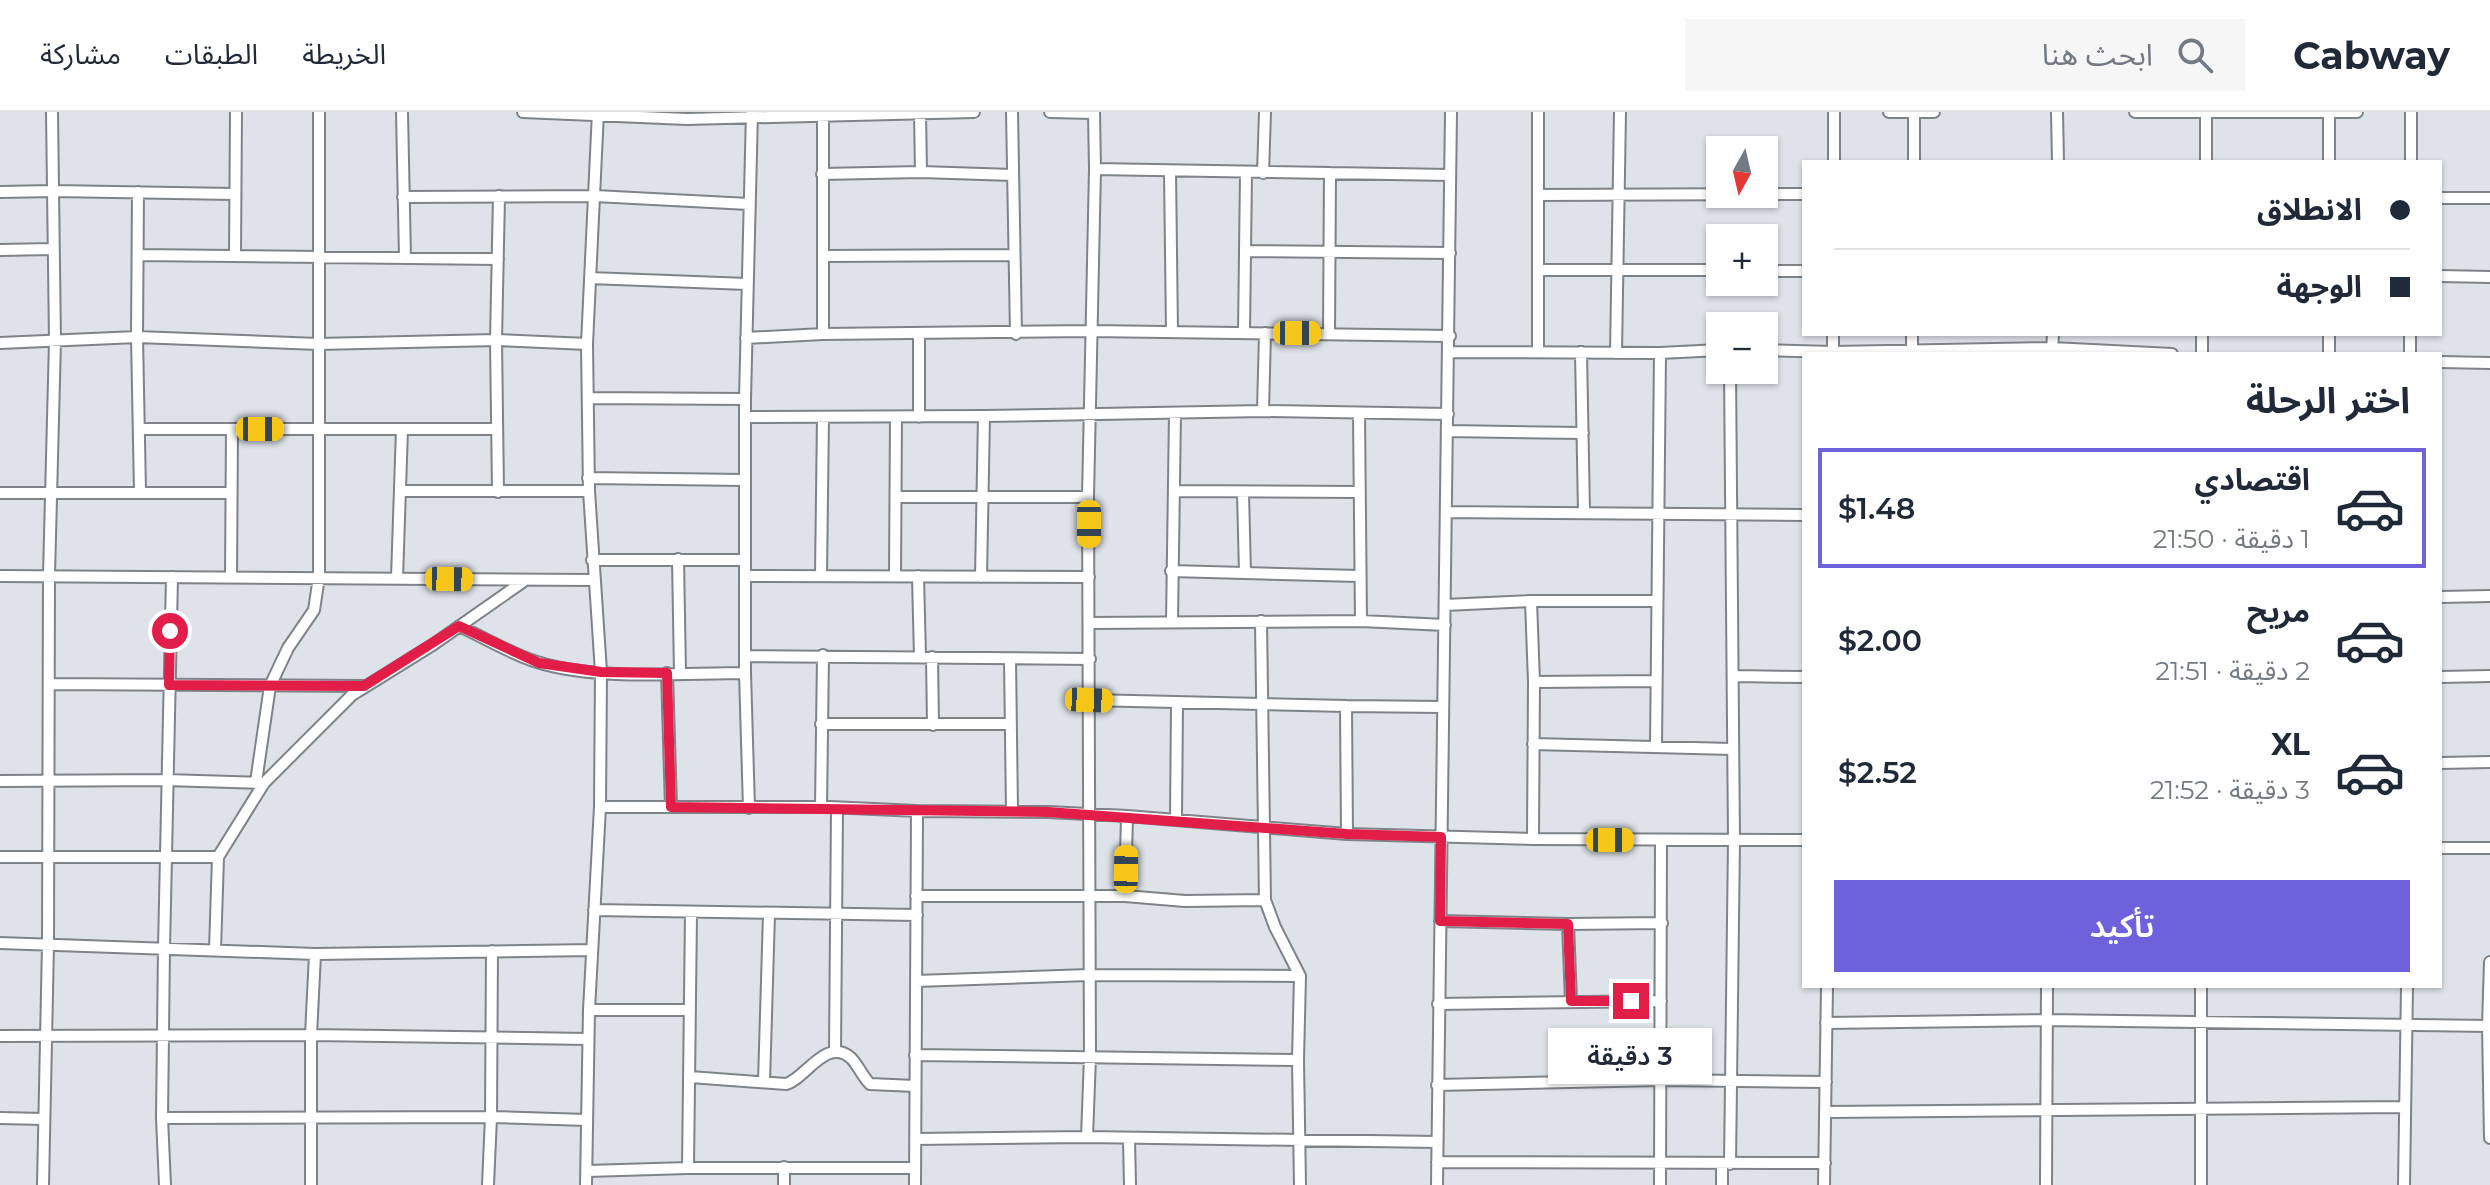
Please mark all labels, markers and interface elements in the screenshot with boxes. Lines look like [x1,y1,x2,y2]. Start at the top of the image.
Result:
search box [1685,19,2245,91]
text: Cabway [2293,32,2450,79]
icon: search [2173,33,2217,77]
text: ابحث هنا [2042,36,2153,73]
text: مشاركة [40,37,121,71]
text: الطبقات [165,37,258,71]
text: الخريطة [302,37,386,71]
north arrow [1706,136,1778,208]
map controls [1706,136,1778,384]
text: الانطلاق [2257,191,2362,228]
button: + [1706,224,1778,296]
text: الوجهة [2277,268,2362,305]
button: − [1706,312,1778,384]
car [1273,321,1321,345]
text: اختر الرحلة [2246,378,2410,422]
car [236,417,284,441]
text: اقتصادي [2195,461,2310,498]
icon: car [2334,472,2406,544]
text: $1.48 [1838,490,1915,527]
car [1077,500,1101,548]
text: 1 دقيقة · 21:50 [2153,523,2310,555]
car [425,567,473,591]
text: مريح [2247,593,2310,630]
icon: car [2334,604,2406,676]
route start [152,613,188,649]
text: $2.00 [1838,622,1922,659]
text: 2 دقيقة · 21:51 [2155,655,2310,687]
car [1065,687,1113,713]
text: XL [2271,726,2310,763]
icon: car [2334,736,2406,808]
text: $2.52 [1838,754,1917,791]
text: 3 دقيقة · 21:52 [2150,774,2310,806]
car [1586,828,1634,852]
car [1114,845,1138,893]
button: تأكيد [1834,880,2410,972]
route end [1613,983,1649,1019]
callout: 3 دقيقة [1549,1029,1713,1085]
text: 3 دقيقة [1587,1040,1673,1072]

